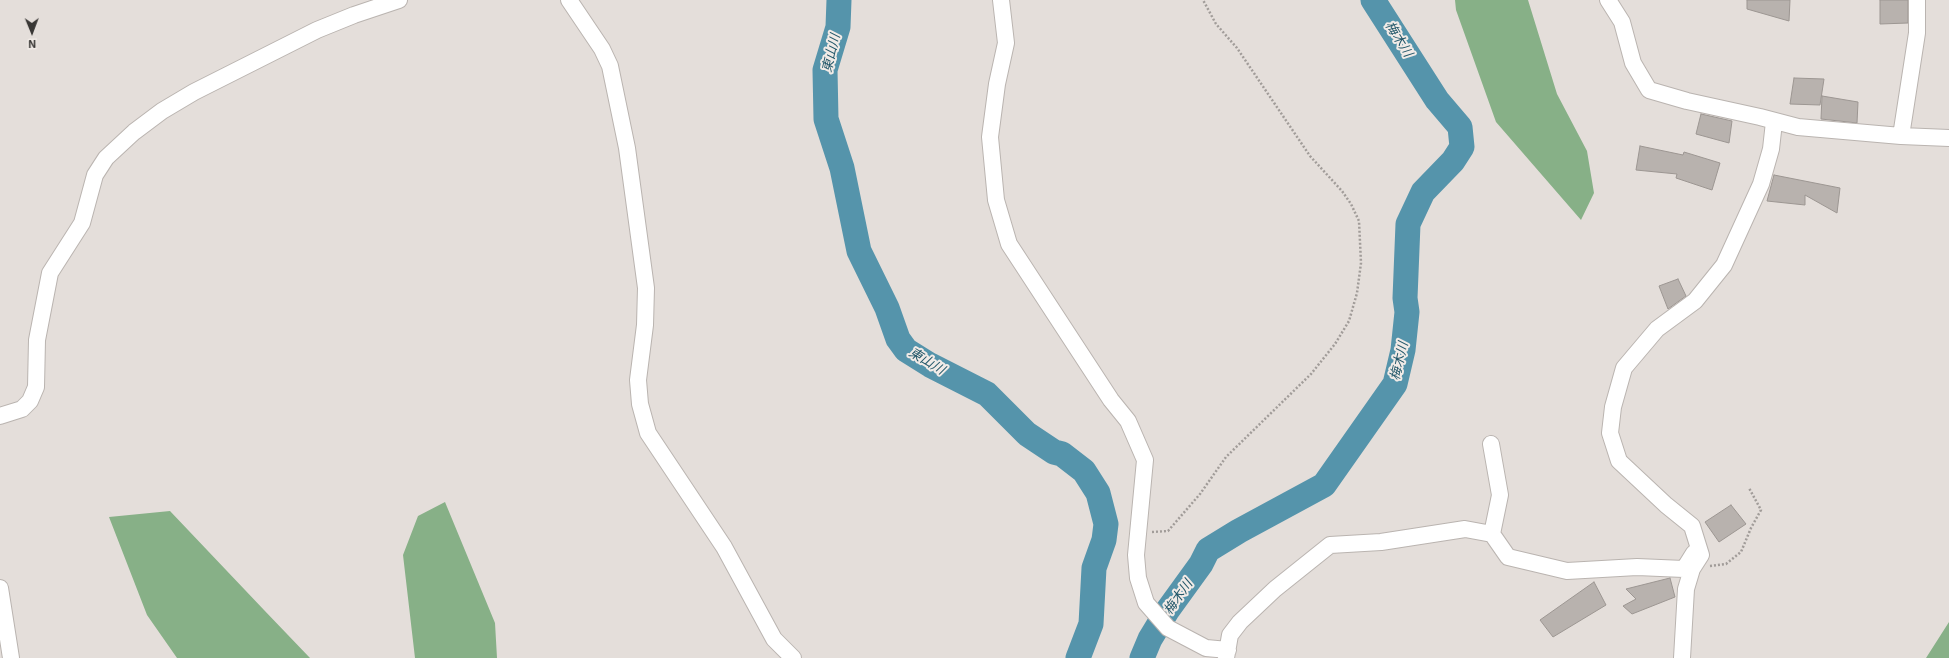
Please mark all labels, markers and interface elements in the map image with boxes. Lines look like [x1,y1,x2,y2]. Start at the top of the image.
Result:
north arrow [12,12,52,52]
water label: 梅木川 [1382,18,1416,60]
water label: 東山川 [819,32,843,74]
text: N [28,38,36,51]
water label: 梅木川 [1387,340,1411,382]
water label: 東山川 [906,344,948,378]
water label: 梅木川 [1160,577,1196,617]

